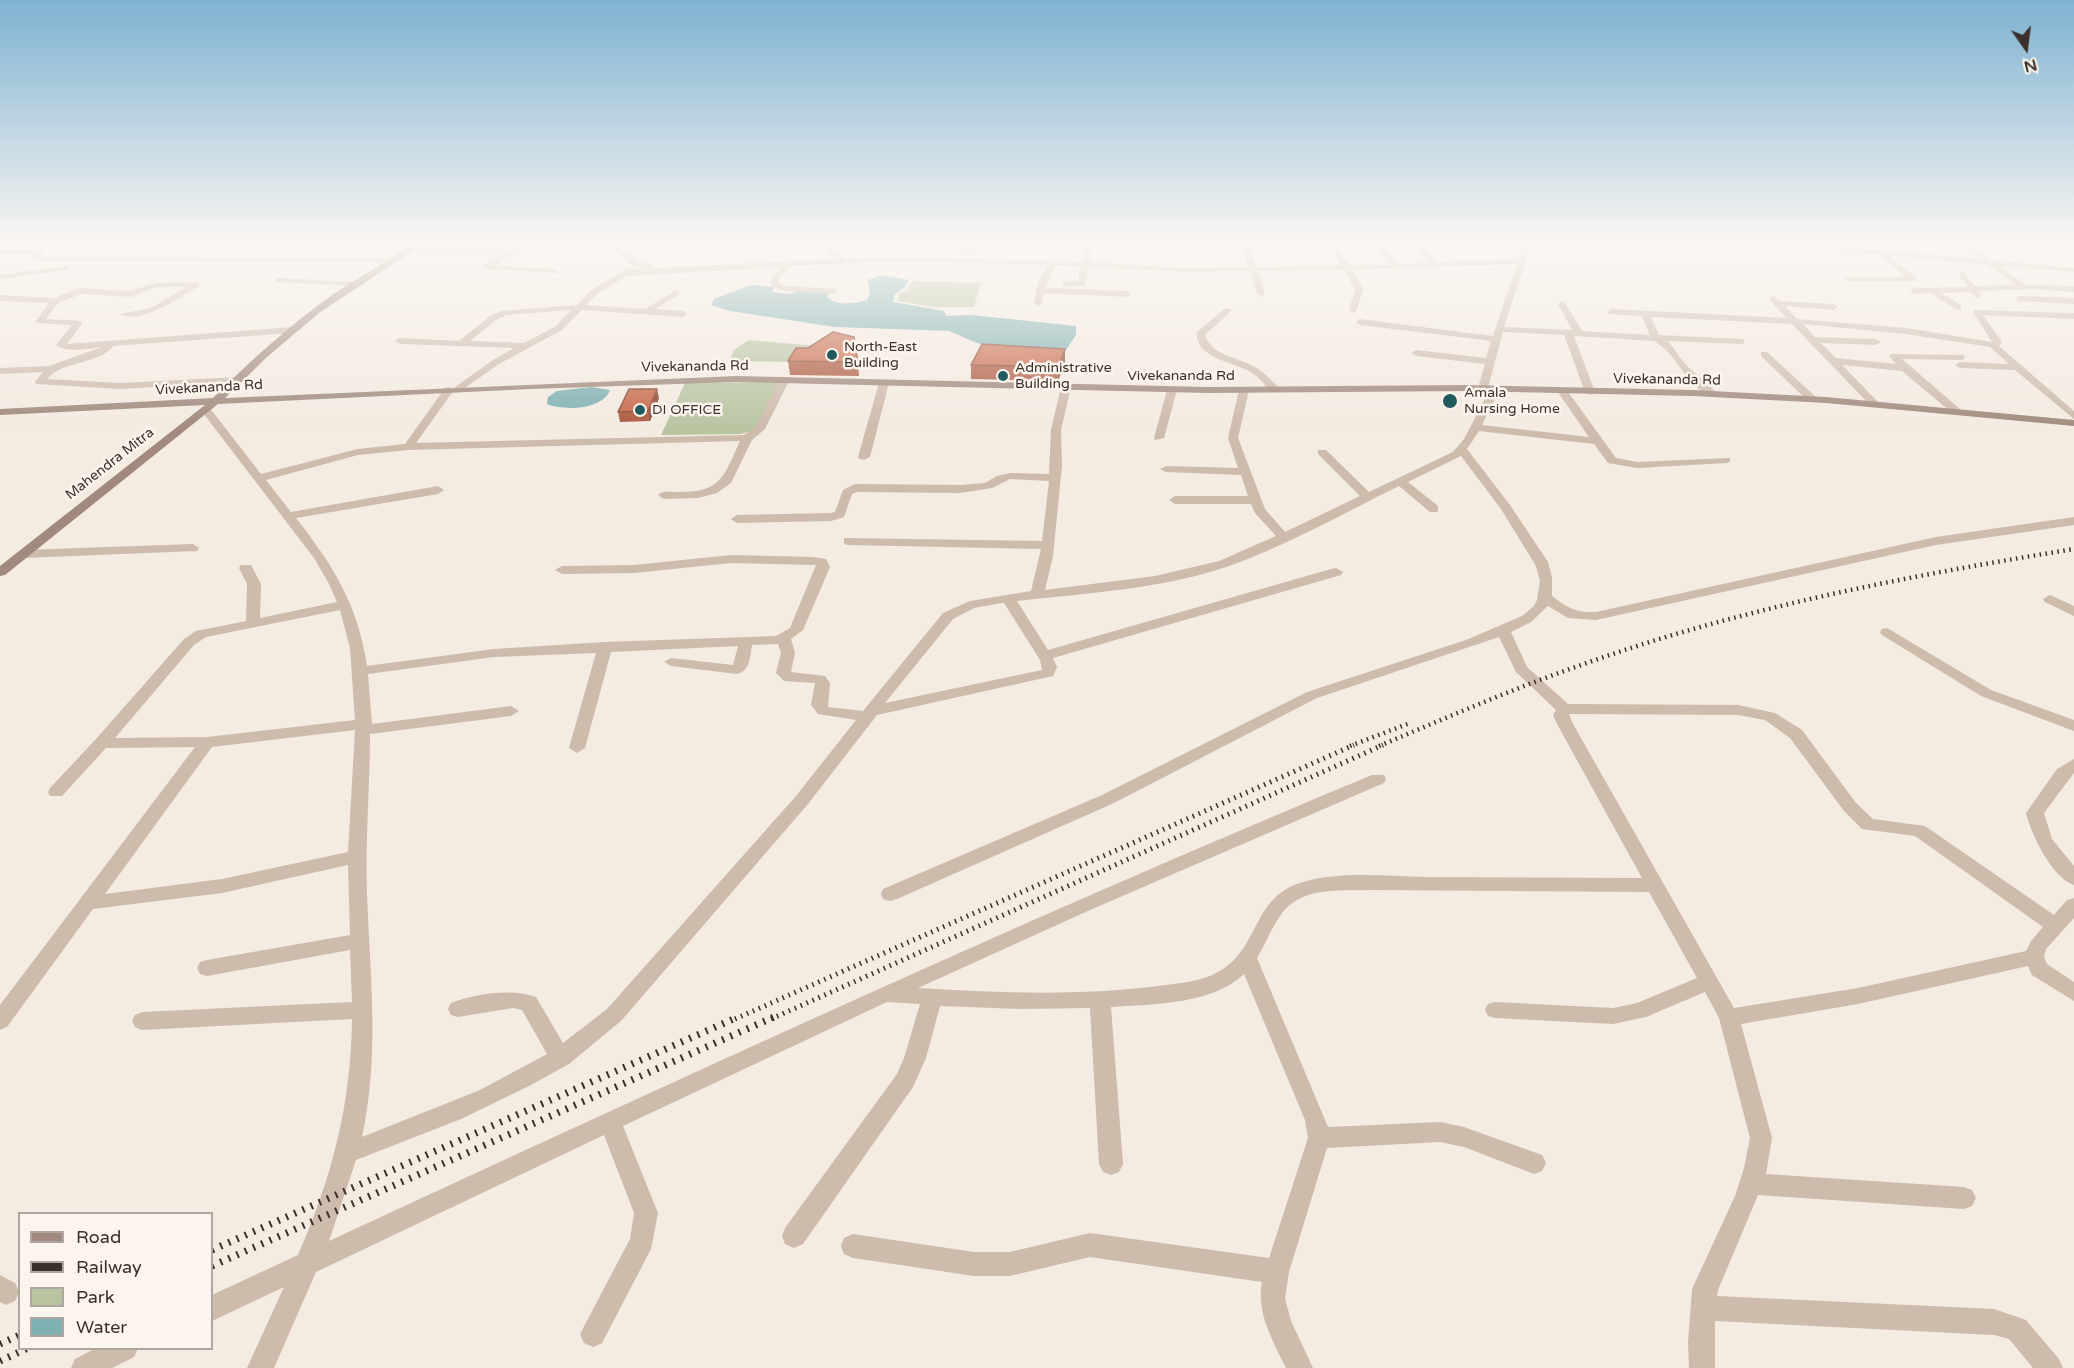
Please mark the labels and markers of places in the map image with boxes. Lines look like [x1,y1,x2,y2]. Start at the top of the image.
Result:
place label: North-East Building [844,339,917,372]
marker: North-East Building [825,348,839,362]
place label: Administrative Building [1015,360,1112,392]
marker: Administrative Building [996,369,1010,383]
place label: Amala Nursing Home [1464,385,1560,418]
marker: Amala Nursing Home [1441,392,1459,410]
place label: DI OFFICE [652,402,721,418]
marker: DI OFFICE [633,403,647,417]

